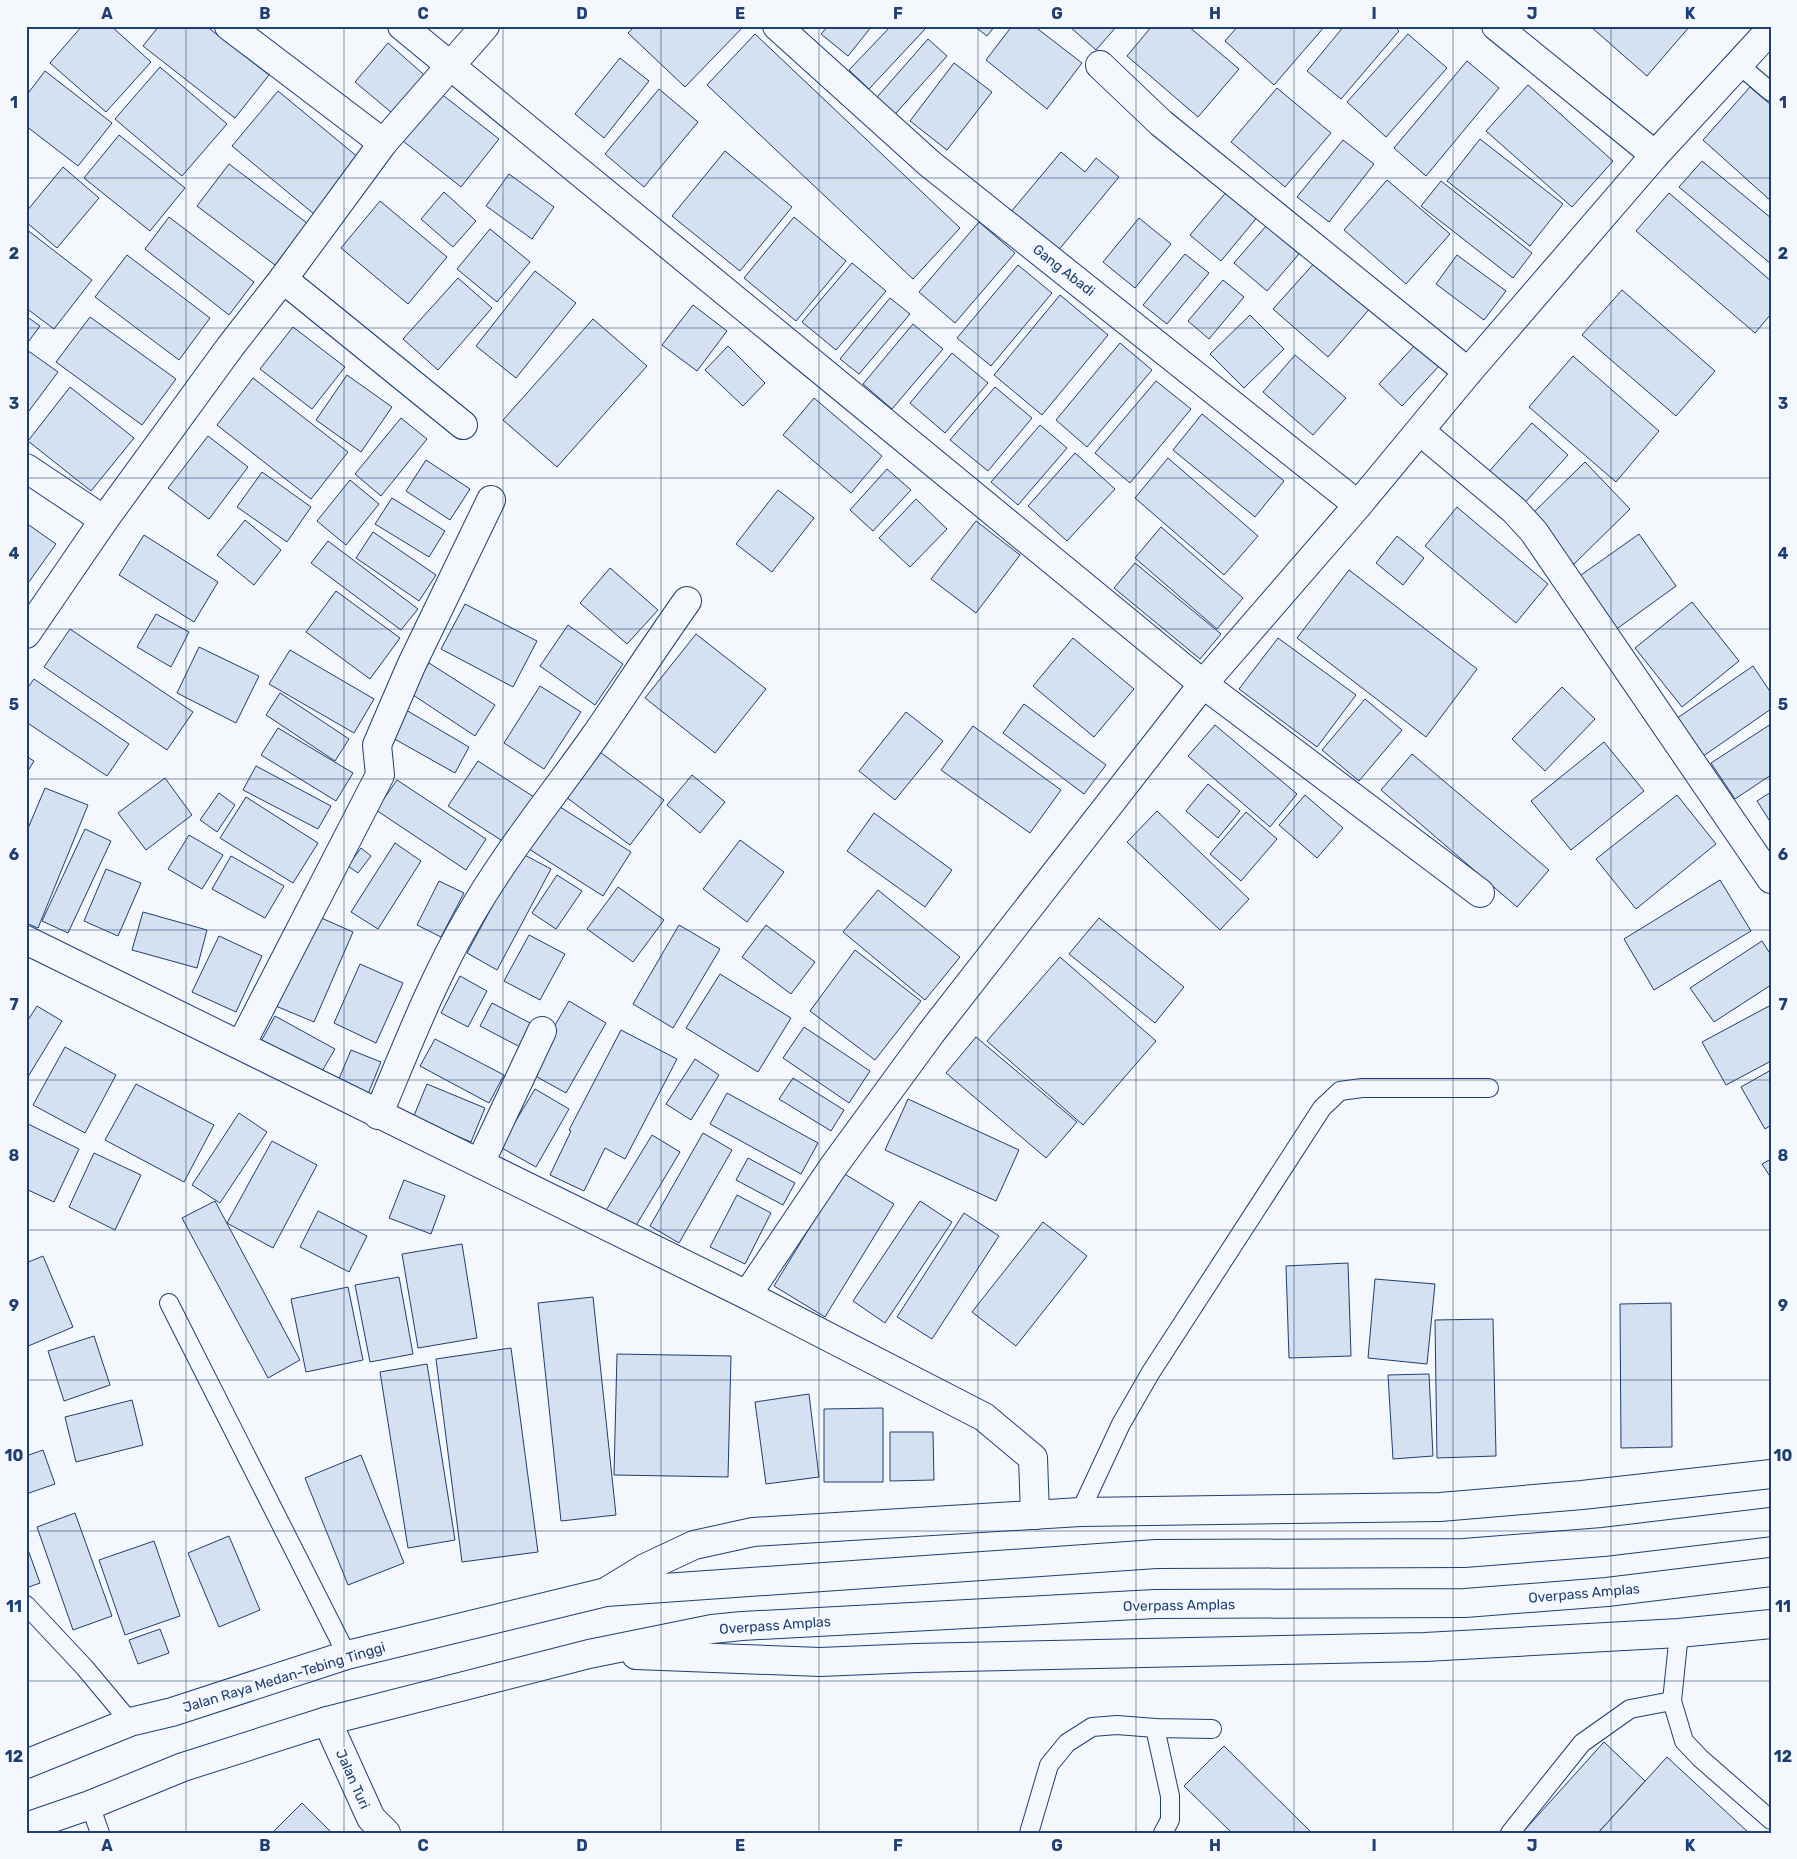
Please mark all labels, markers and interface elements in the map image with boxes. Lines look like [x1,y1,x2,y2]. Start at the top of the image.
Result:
text: A [101,4,113,23]
text: B [259,4,271,23]
text: C [417,4,429,23]
text: D [576,4,588,23]
text: E [735,4,745,23]
text: F [893,4,903,23]
text: G [1051,4,1063,23]
text: H [1209,4,1221,23]
text: I [1371,4,1377,23]
text: J [1527,4,1537,23]
text: K [1685,4,1696,23]
text: 1 [10,93,18,112]
text: 1 [1779,93,1787,112]
street label: Gang Abadi [1029,241,1098,300]
text: 2 [9,244,19,263]
text: 2 [1778,244,1788,263]
text: 3 [9,394,19,413]
text: 3 [1778,394,1788,413]
text: 4 [9,544,20,563]
text: 4 [1778,544,1789,563]
text: 5 [9,695,19,714]
text: 5 [1778,695,1788,714]
text: 6 [9,845,19,864]
text: 6 [1778,845,1788,864]
text: 7 [9,995,19,1014]
text: 7 [1778,995,1788,1014]
text: 8 [9,1146,20,1165]
text: 8 [1778,1146,1789,1165]
text: 9 [9,1296,19,1315]
text: 9 [1778,1296,1788,1315]
text: 10 [5,1446,24,1465]
text: 10 [1774,1446,1793,1465]
street label: Overpass Amplas [1528,1580,1641,1607]
street label: Overpass Amplas [1123,1596,1235,1615]
text: 11 [6,1597,22,1616]
text: 11 [1775,1597,1791,1616]
street label: Overpass Amplas [719,1613,831,1638]
street label: Jalan Raya Medan-Tebing Tinggi [181,1639,387,1716]
text: 12 [5,1747,23,1766]
street label: Jalan Turi [332,1747,373,1812]
text: 12 [1774,1747,1792,1766]
text: A [101,1836,113,1855]
text: B [259,1836,271,1855]
text: C [417,1836,429,1855]
text: D [576,1836,588,1855]
text: E [735,1836,745,1855]
text: F [893,1836,903,1855]
text: G [1051,1836,1063,1855]
text: H [1209,1836,1221,1855]
text: I [1371,1836,1377,1855]
text: J [1527,1836,1537,1855]
text: K [1685,1836,1696,1855]

